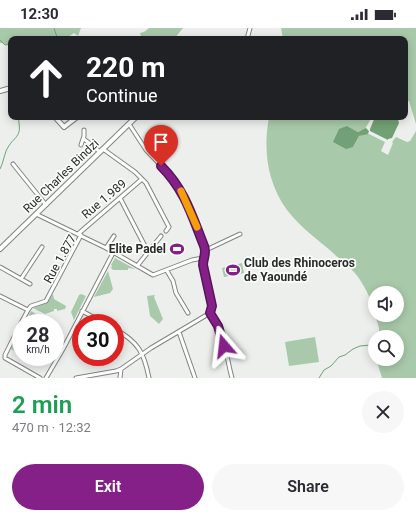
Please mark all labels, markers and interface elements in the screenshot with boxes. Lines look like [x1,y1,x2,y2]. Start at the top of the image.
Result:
text: 12:30 [20,5,59,23]
text: 220 m [86,51,165,84]
icon: ahead [20,52,72,104]
text: Continue [86,85,158,106]
pin [144,125,178,166]
icon: arrive [150,131,172,153]
street label: Rue Charles Bindzi [20,136,102,216]
street label: Rue 1.989 [79,176,129,222]
street label: Rue 1.877 [41,232,79,286]
sports icon: Elite Padel [169,241,185,257]
place label: Elite Padel [109,242,166,256]
place label: Club des Rhinoceros de Yaoundé [244,256,355,284]
sports icon: Club des Rhinoceros de Yaoundé [225,262,241,278]
map controls [368,286,404,366]
button: sound [368,286,404,322]
speed limit sign: 30 [72,314,124,366]
text: 28 [27,323,49,347]
position arrow [203,325,245,367]
button: search [368,330,404,366]
text: km/h [26,344,50,355]
text: 2 min [12,391,72,419]
button: close [362,391,404,433]
text: 470 m · 12:32 [12,420,91,435]
button: Exit [12,464,204,510]
button: Share [212,464,404,510]

